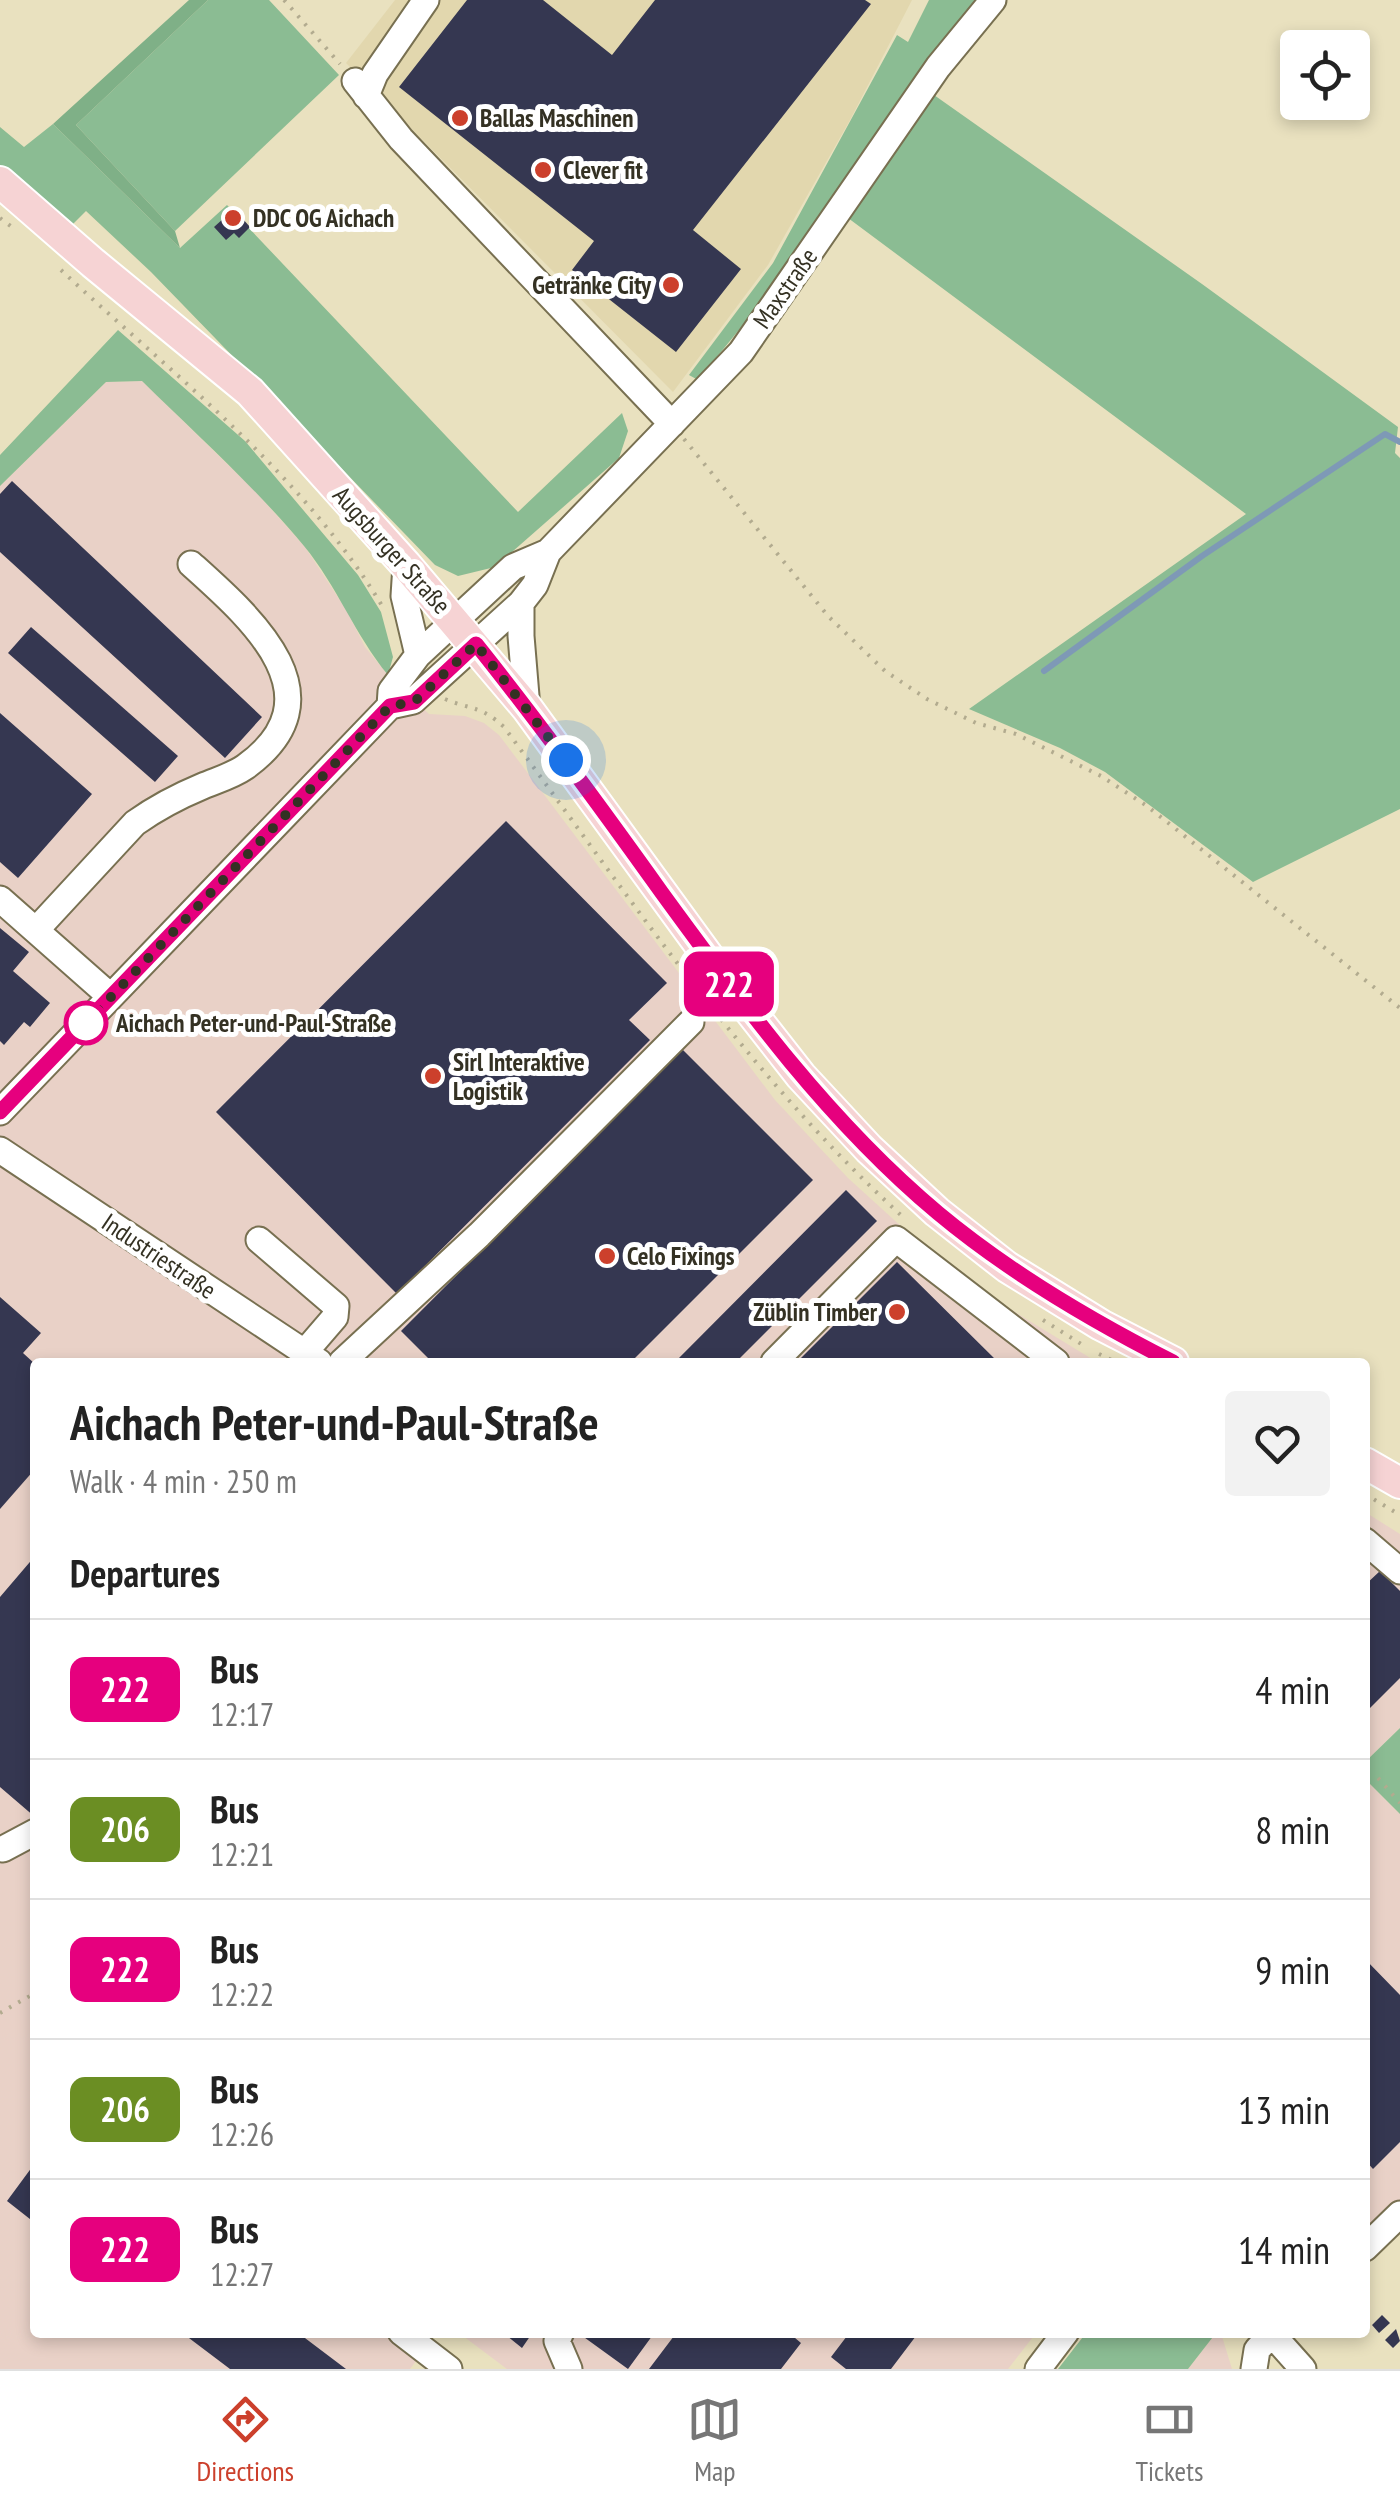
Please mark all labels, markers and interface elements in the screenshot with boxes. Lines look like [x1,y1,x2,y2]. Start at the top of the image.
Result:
map controls [1280,30,1370,120]
button: locate [1280,30,1370,120]
place label: Ballas Maschinen [480,102,633,134]
marker: Ballas Maschinen [449,107,471,129]
place label: Clever fit [563,154,643,186]
marker: Clever fit [532,159,554,181]
place label: DDC OG Aichach [253,202,394,234]
marker: DDC OG Aichach [222,207,244,229]
street label: Maxstraße [746,242,824,334]
place label: Getränke City [532,269,652,301]
marker: Getränke City [660,274,682,296]
street label: Augsburger Straße [326,480,458,620]
your location [541,735,591,785]
line badge: 222 [672,952,786,1016]
text: 222 [704,961,754,1007]
marker: Aichach Peter-und-Paul-Straße [65,1002,107,1044]
place label: Aichach Peter-und-Paul-Straße [115,1007,391,1039]
place label: Sirl Interaktive Logistik [453,1046,585,1107]
marker: Sirl Interaktive Logistik [422,1065,444,1087]
street label: Industriestraße [96,1206,222,1306]
place label: Celo Fixings [627,1240,735,1272]
marker: Celo Fixings [596,1245,618,1267]
place label: Züblin Timber [753,1296,878,1328]
marker: Züblin Timber [886,1301,908,1323]
text: Aichach Peter-und-Paul-Straße [70,1391,599,1453]
button: heart [1225,1391,1330,1496]
text: Walk · 4 min · 250 m [70,1460,297,1502]
text: Departures [70,1548,220,1597]
text: Bus [210,1644,259,1693]
text: 4 min [1255,1665,1330,1714]
text: 222 [100,1666,150,1712]
text: 12:17 [210,1693,274,1735]
text: Bus [210,1784,259,1833]
text: 8 min [1255,1805,1330,1854]
text: 206 [100,1806,150,1852]
text: 12:21 [210,1833,274,1875]
text: Bus [210,1924,259,1973]
text: 9 min [1255,1945,1330,1994]
text: 222 [100,1946,150,1992]
text: 12:22 [210,1973,274,2015]
text: Bus [210,2064,259,2113]
text: 13 min [1238,2085,1330,2134]
text: 206 [100,2086,150,2132]
text: 12:26 [210,2113,274,2155]
text: Bus [210,2204,259,2253]
text: 14 min [1238,2225,1330,2274]
text: 222 [100,2226,150,2272]
text: 12:27 [210,2253,274,2295]
tab: Directions [197,2392,294,2489]
tab: Map [687,2392,742,2489]
tab: Tickets [1135,2392,1203,2489]

